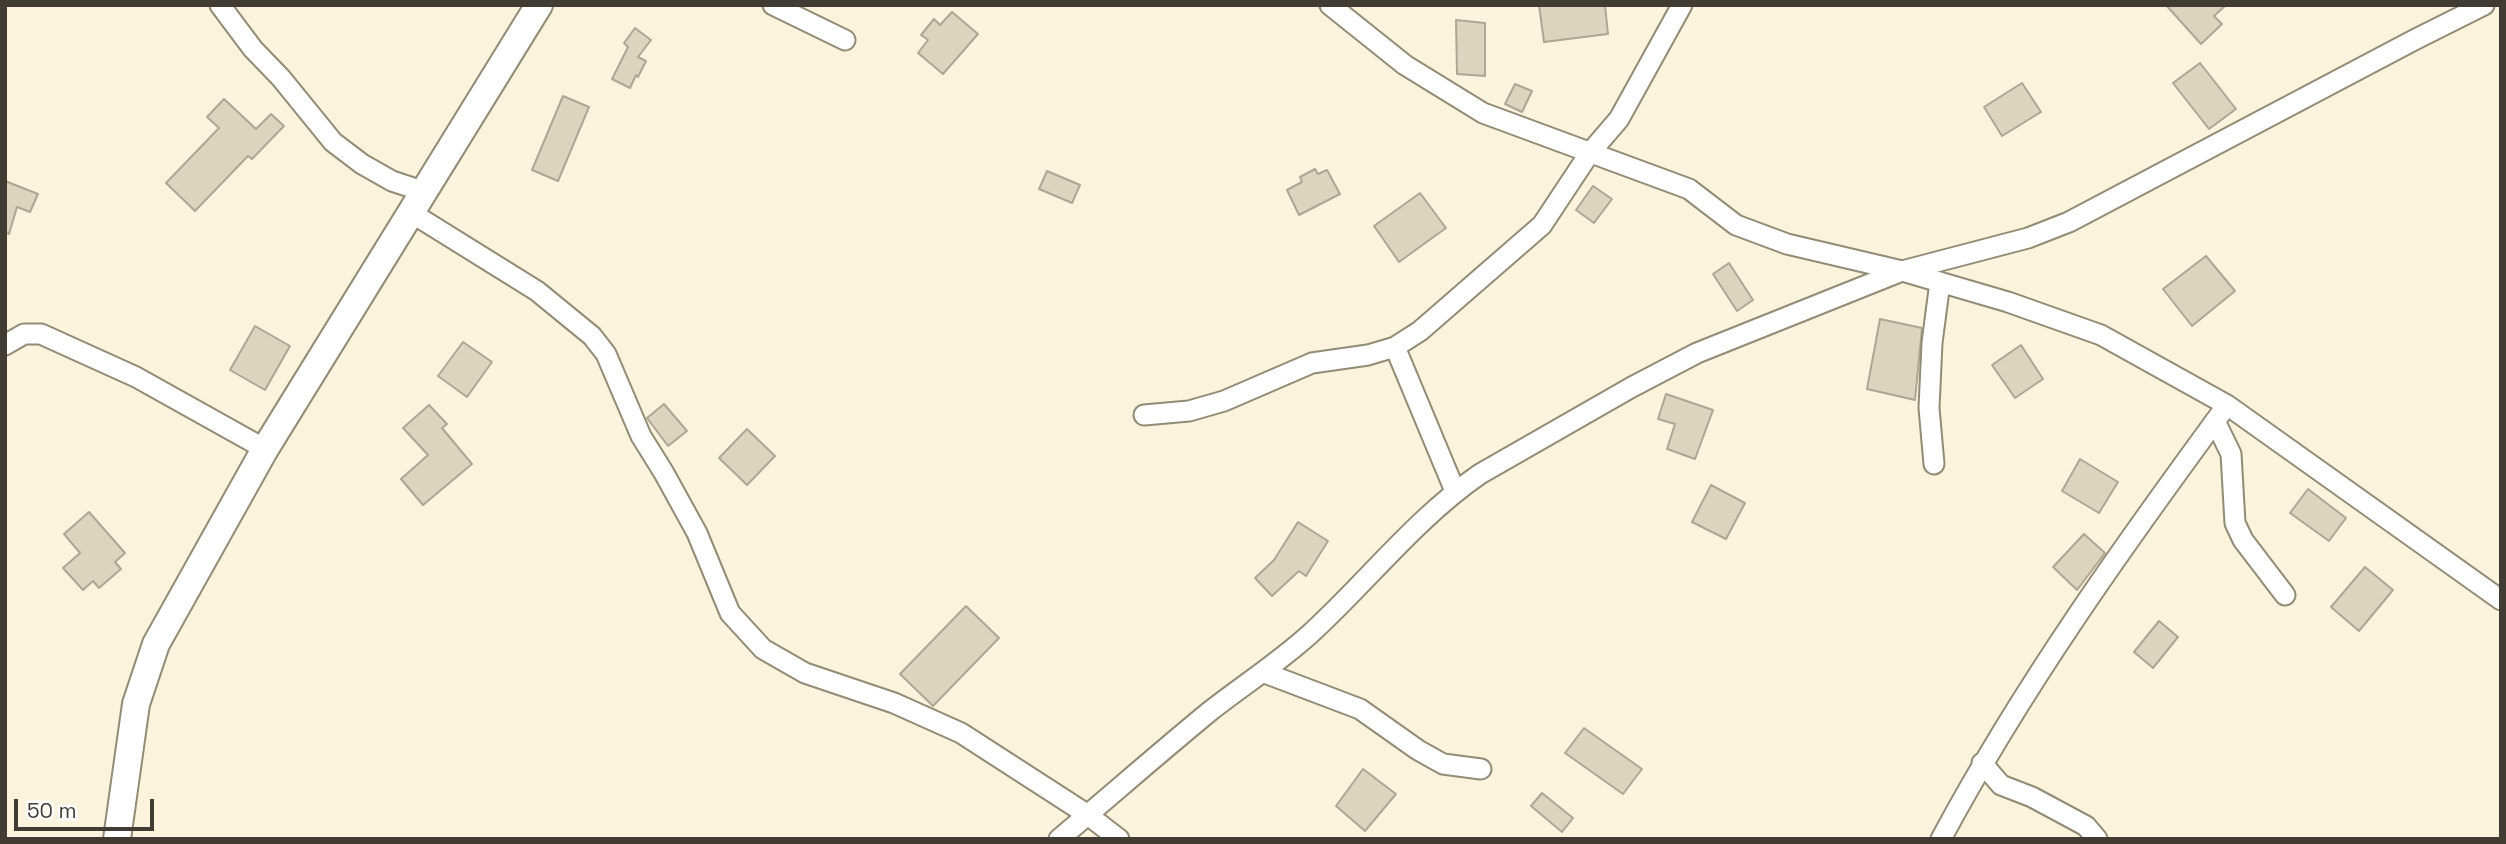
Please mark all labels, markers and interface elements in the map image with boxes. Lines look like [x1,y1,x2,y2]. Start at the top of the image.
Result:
scale bar [18,784,158,828]
text: 50 m [27,797,77,824]

